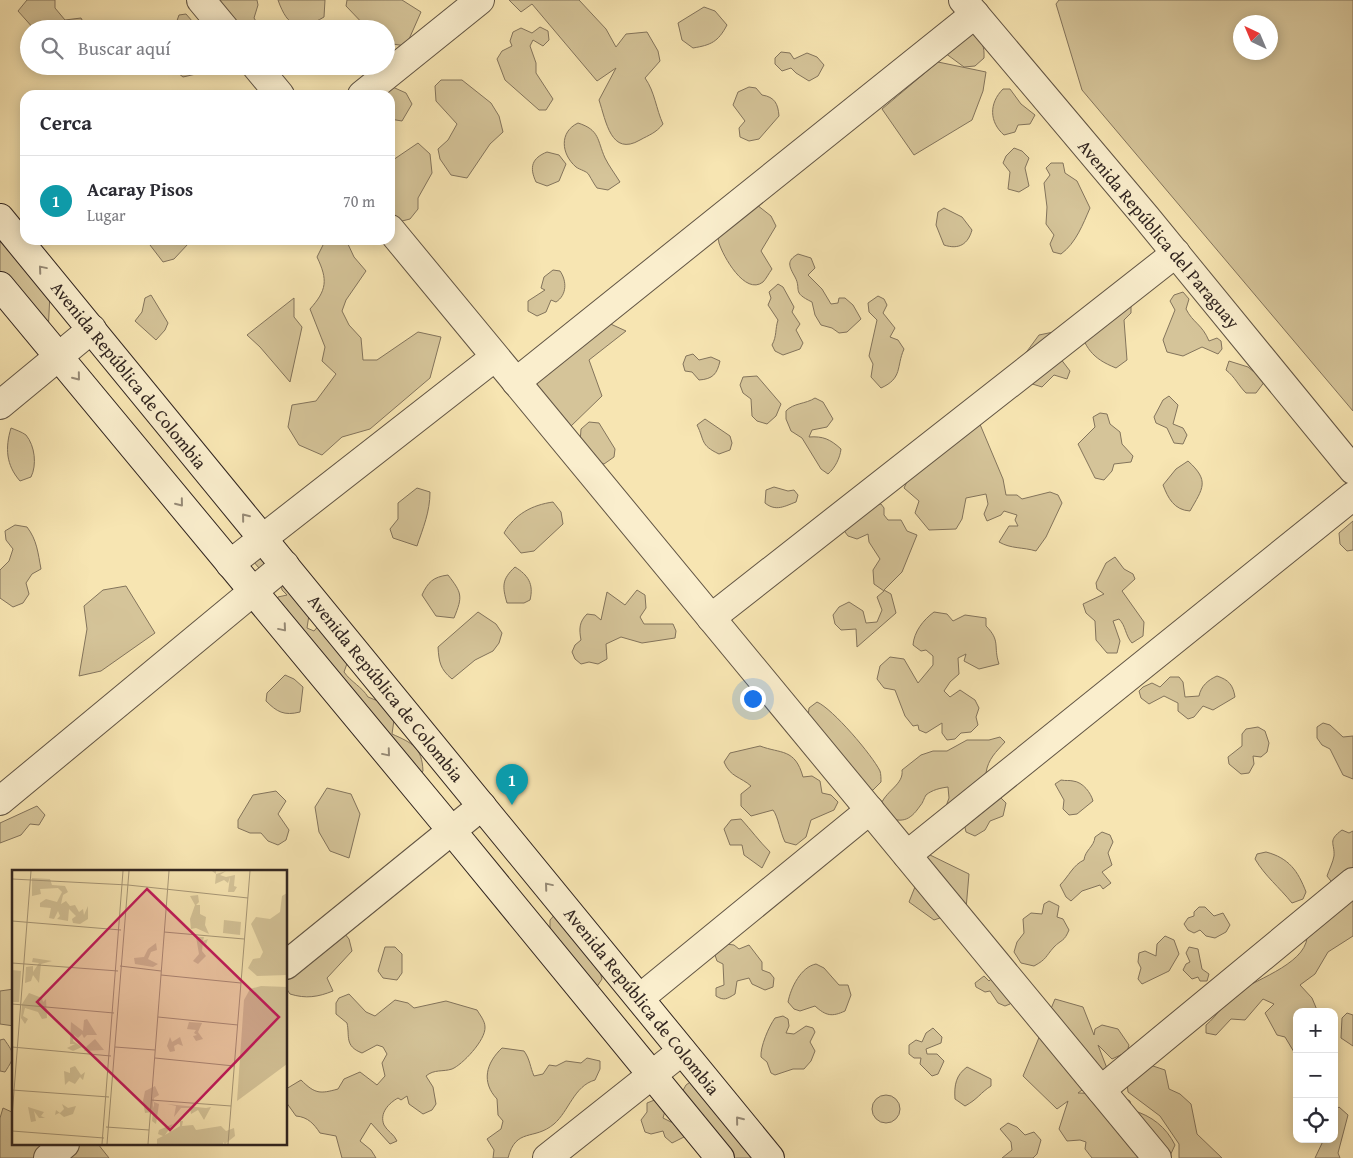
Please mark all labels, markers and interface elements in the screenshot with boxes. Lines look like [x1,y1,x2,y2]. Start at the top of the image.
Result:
north arrow [1233,15,1278,60]
search box [20,20,395,75]
icon: search [38,34,66,62]
text: Buscar aquí [78,34,171,62]
text: Cerca [40,107,92,138]
street label: Avenida República del Paraguay [1072,134,1246,334]
text: Acaray Pisos [87,175,193,203]
text: 1 [52,189,60,213]
text: 70 m [343,189,375,213]
text: Lugar [87,203,126,227]
one-way arrow [40,266,48,275]
street label: Avenida República de Colombia [44,275,214,475]
one-way arrow [71,371,79,380]
one-way arrow [174,497,183,506]
one-way arrow [242,513,251,522]
street label: Avenida República de Colombia [301,588,471,788]
one-way arrow [278,622,286,631]
your location [740,686,766,712]
one-way arrow [382,747,390,756]
pin: 1 [496,764,528,805]
inset map [12,870,288,1146]
one-way arrow [545,883,553,892]
street label: Avenida República de Colombia [557,901,727,1101]
map controls [1293,1008,1338,1143]
button: + [1293,1008,1338,1053]
button: − [1293,1053,1338,1098]
button: locate [1293,1098,1338,1143]
one-way arrow [736,1117,745,1126]

